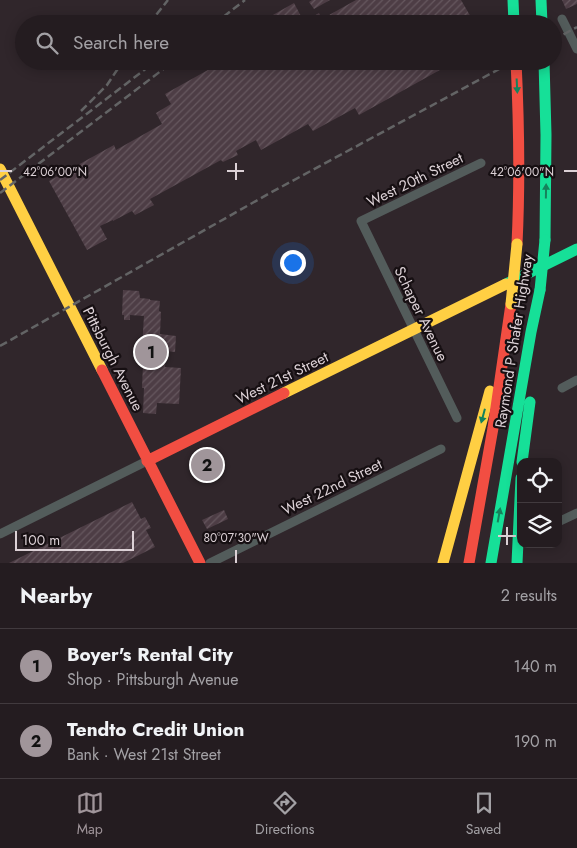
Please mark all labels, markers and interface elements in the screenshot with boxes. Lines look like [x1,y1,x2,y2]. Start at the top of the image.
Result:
search box [15,15,562,70]
icon: search [33,29,61,57]
text: Search here [73,29,169,56]
one-way arrow [513,79,521,95]
street label: West 20th Street [363,147,467,213]
text: 42°06'00"N [23,163,87,181]
text: 42°06'00"N [490,163,554,181]
one-way arrow [542,183,550,199]
your location [280,250,306,276]
street label: Raymond P Shafer Highway [489,252,539,429]
street label: Schaper Avenue [389,263,454,365]
street label: Pittsburgh Avenue [77,303,149,415]
pin: 1 [135,333,167,371]
street label: West 21st Street [232,346,332,410]
one-way arrow [479,409,487,424]
pin: 2 [191,446,223,484]
street label: West 22nd Street [278,453,386,521]
map controls [517,458,562,548]
button: locate [517,458,562,503]
button: layers [517,503,562,548]
one-way arrow [495,507,503,523]
scale bar [15,528,134,551]
text: 80°07'30"W [203,529,269,547]
text: 100 m [22,530,60,550]
text: Nearby [20,581,92,611]
text: 2 results [501,584,557,607]
text: Boyer's Rental City [67,641,233,668]
text: 1 [32,655,40,678]
text: 140 m [514,655,557,678]
text: Shop · Pittsburgh Avenue [67,668,238,691]
text: Tendto Credit Union [67,716,244,743]
text: 2 [31,730,41,753]
text: 190 m [514,730,557,753]
text: Bank · West 21st Street [67,743,221,766]
tab: Map [76,789,104,839]
tab: Directions [255,789,314,839]
tab: Saved [466,789,501,839]

